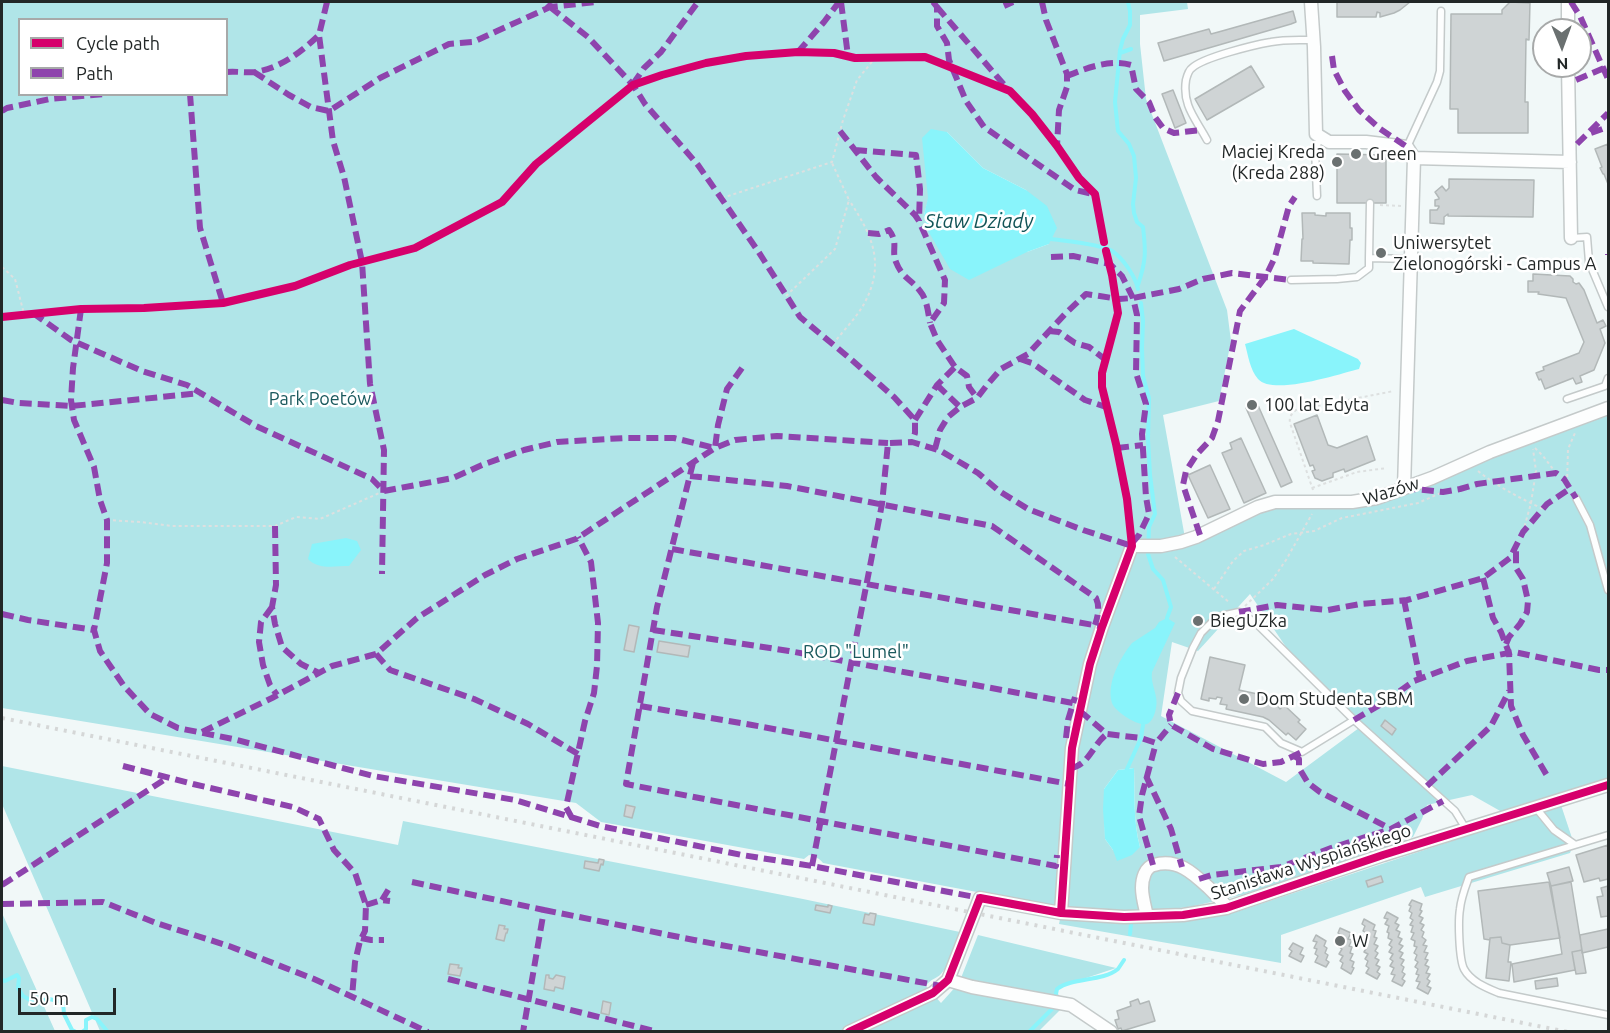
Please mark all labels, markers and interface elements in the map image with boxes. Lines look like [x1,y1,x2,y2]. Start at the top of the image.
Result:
legend [18,18,228,96]
north arrow [1532,18,1592,78]
text: Cycle path [76,33,160,53]
text: N [1556,55,1568,73]
text: Path [76,63,113,83]
place label: Maciej Kreda (Kreda 288) [1221,141,1325,184]
place label: Green [1368,143,1417,165]
marker: Green [1349,147,1363,161]
marker: Maciej Kreda (Kreda 288) [1330,155,1344,169]
water label: Staw Dziady [925,209,1033,233]
place label: Uniwersytet Zielonogórski - Campus A [1393,232,1596,274]
marker: Uniwersytet Zielonogórski - Campus A [1374,246,1388,260]
park label: Park Poetów [269,388,371,410]
place label: 100 lat Edyta [1264,394,1369,416]
marker: 100 lat Edyta [1245,398,1259,412]
street label: Wazów [1360,472,1422,510]
place label: BiegUZka [1210,610,1287,632]
marker: BiegUZka [1191,614,1205,628]
park label: ROD "Lumel" [803,641,909,663]
place label: Dom Studenta SBM [1256,688,1413,710]
marker: Dom Studenta SBM [1237,692,1251,706]
street label: Stanisława Wyspiańskiego [1208,819,1414,905]
place label: W [1352,930,1369,952]
marker: W [1333,934,1347,948]
scale bar [21,976,118,1014]
text: 50 m [29,988,69,1008]

